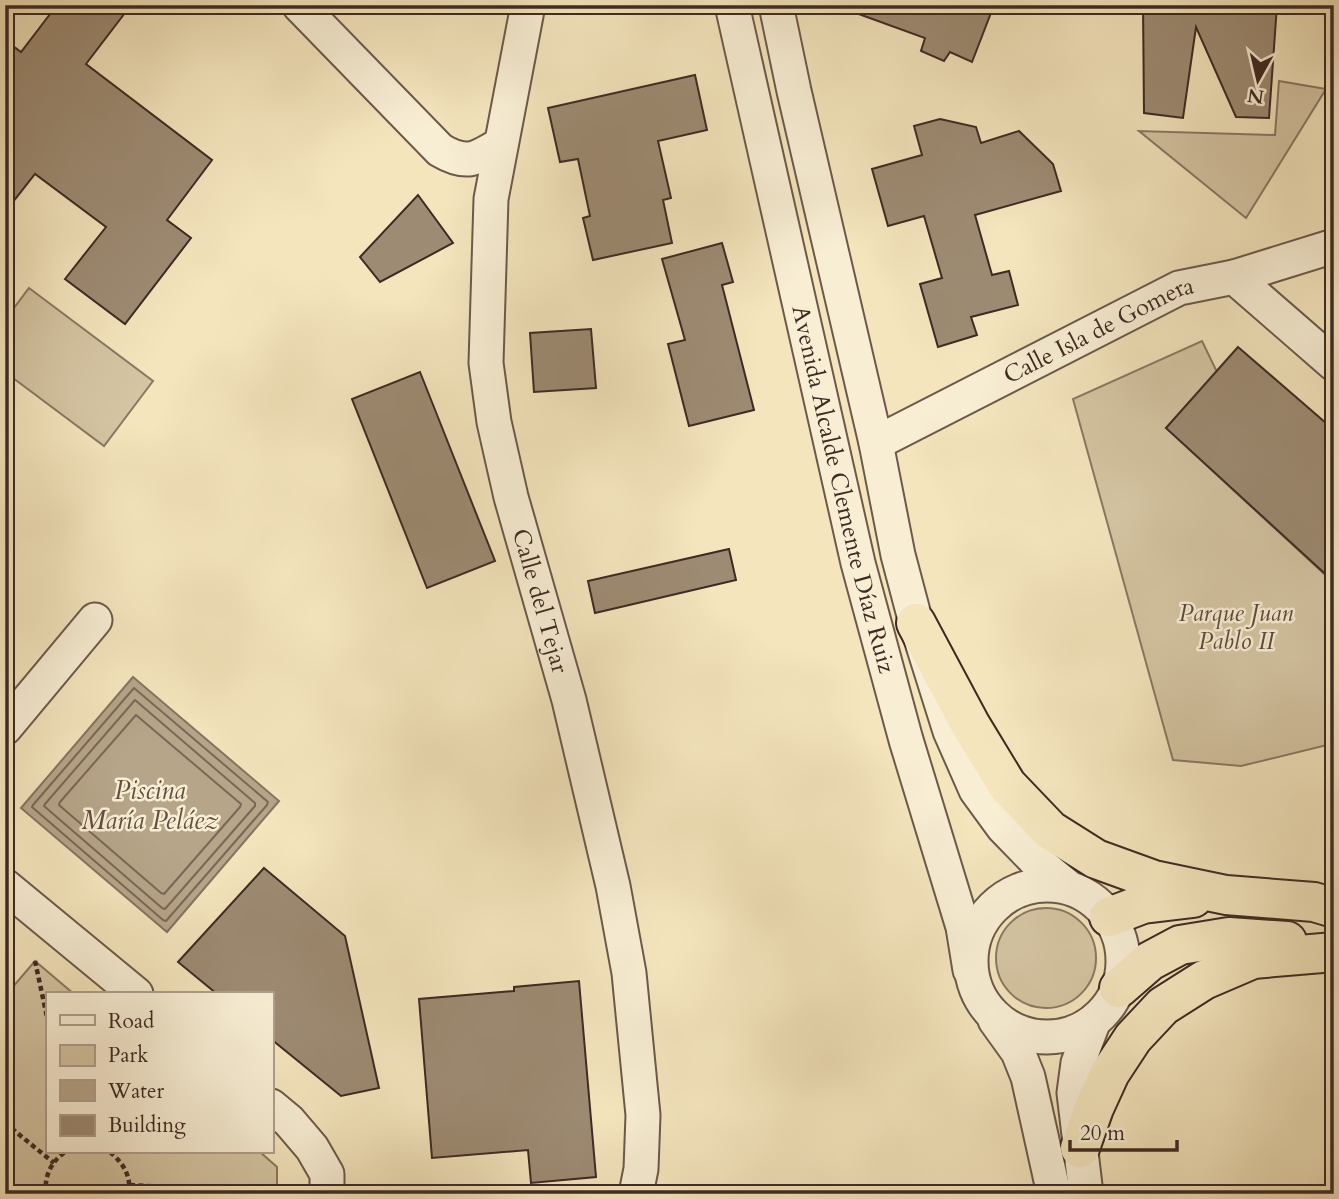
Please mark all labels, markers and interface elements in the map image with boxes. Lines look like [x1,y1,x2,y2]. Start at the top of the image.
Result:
north arrow [1224,46,1294,116]
text: N [1245,82,1266,110]
street label: Calle Isla de Gomera [998,269,1197,392]
street label: Avenida Alcalde Clemente Díaz Ruiz [784,302,904,677]
street label: Calle del Tejar [504,525,577,677]
park label: Parque Juan Pablo II [1179,597,1294,658]
water label: Piscina María Peláez [82,773,219,838]
legend [46,992,273,1154]
text: Road [108,1007,154,1036]
text: Park [108,1041,149,1070]
text: Water [107,1077,164,1106]
scale bar [1070,1108,1176,1152]
text: Building [108,1111,186,1140]
text: 20 m [1080,1119,1125,1148]

